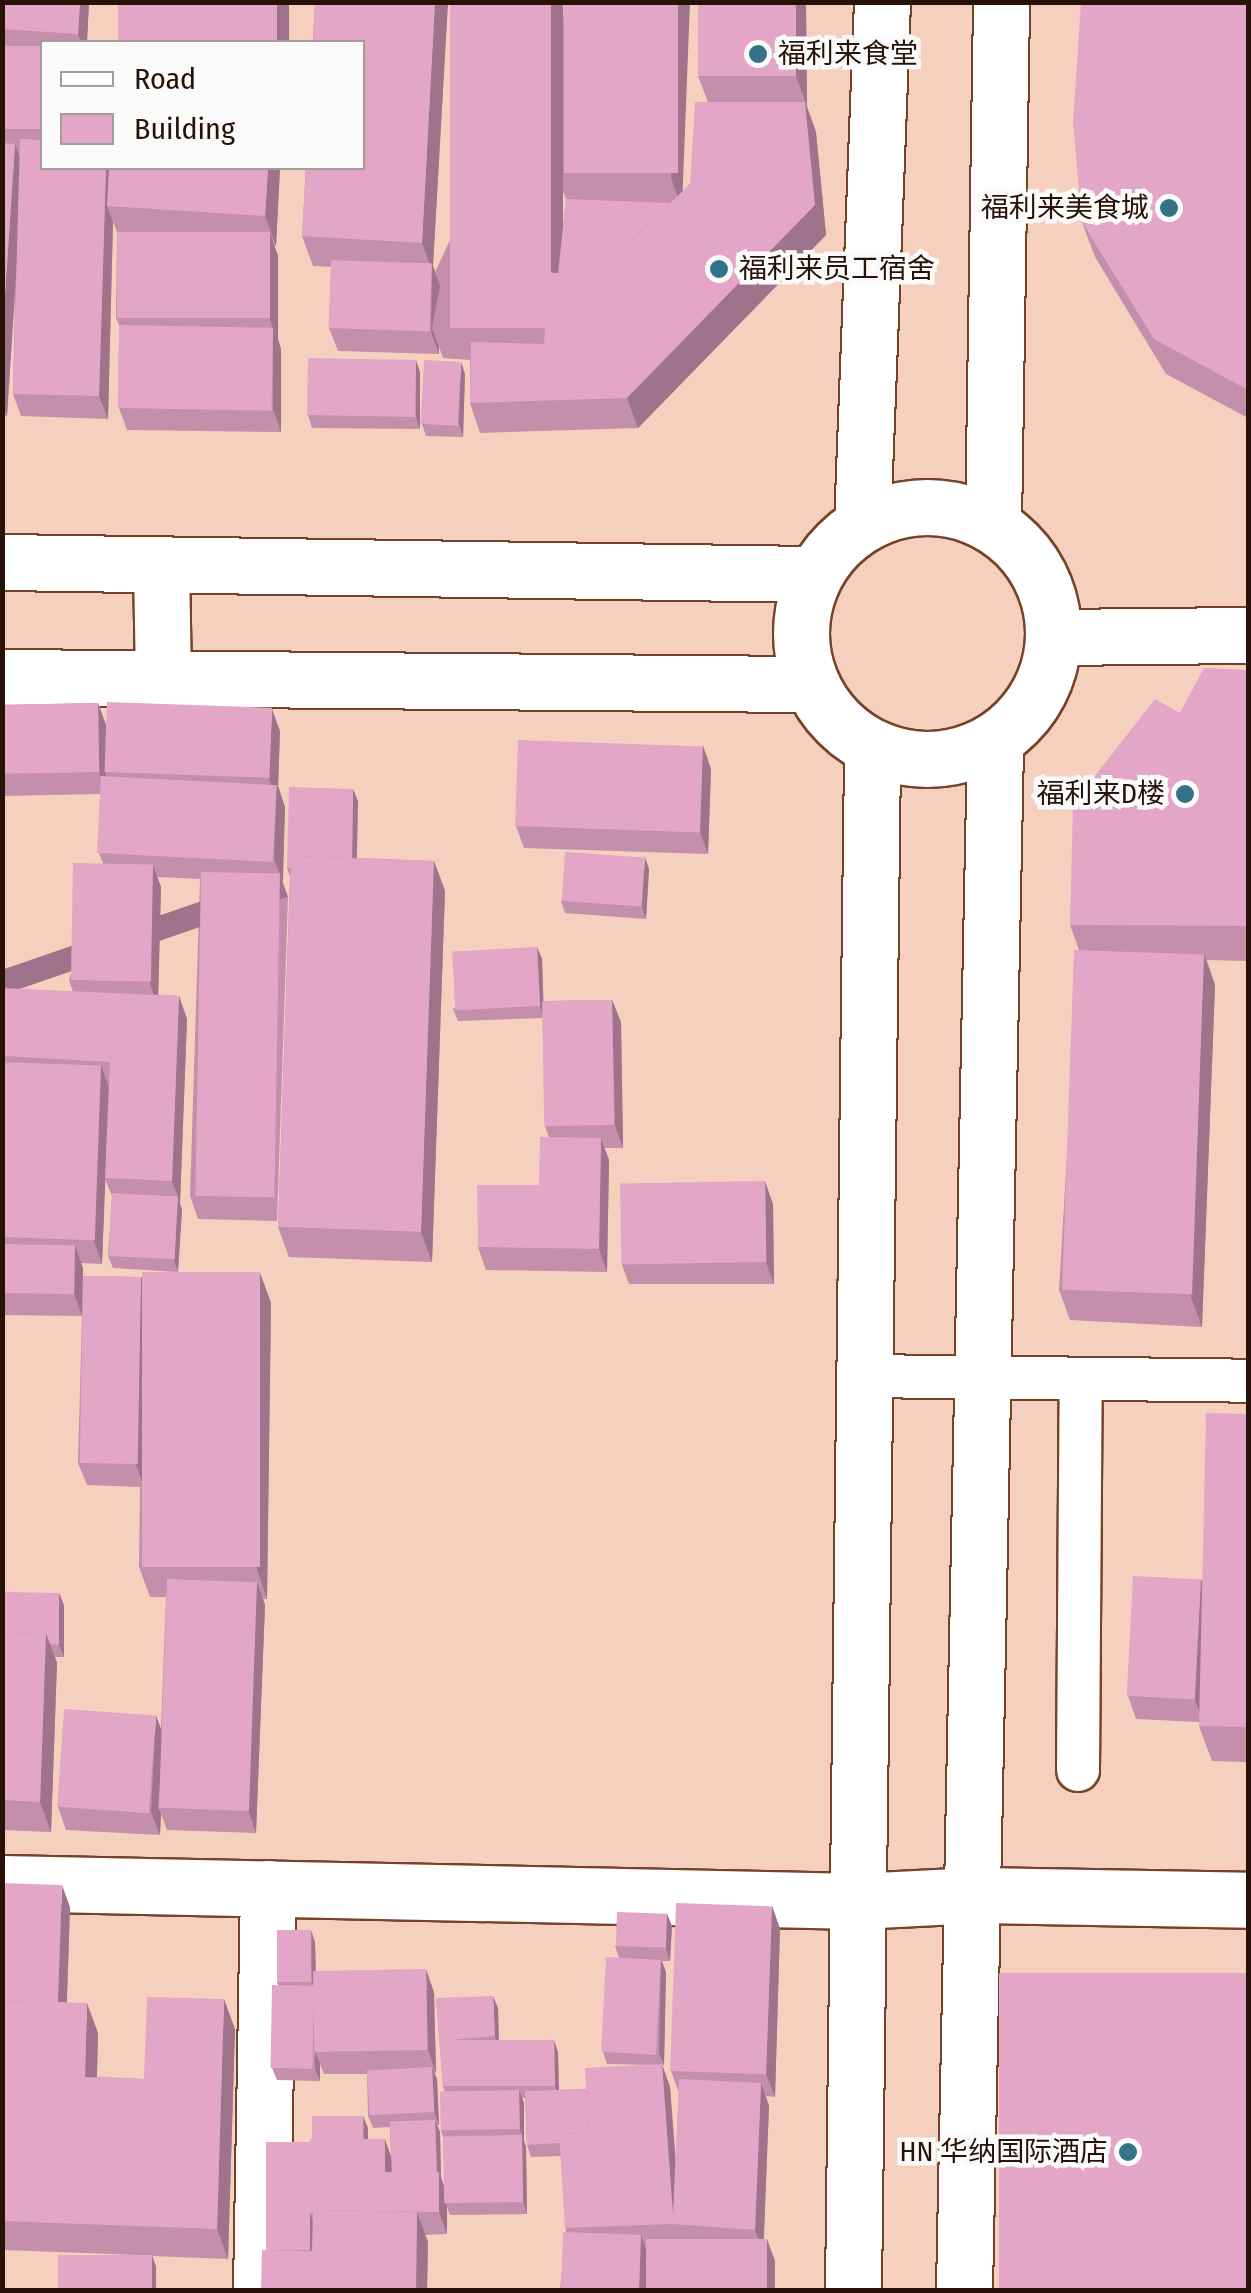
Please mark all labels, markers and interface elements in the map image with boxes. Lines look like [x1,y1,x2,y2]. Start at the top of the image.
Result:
place label: 福利来食堂 [778,37,918,71]
legend [40,40,365,170]
marker: 福利来食堂 [747,43,769,65]
text: Road [134,61,196,97]
text: Building [134,111,235,147]
place label: 福利来美食城 [981,191,1149,225]
marker: 福利来美食城 [1158,197,1180,219]
place label: 福利来员工宿舍 [739,252,935,286]
marker: 福利来员工宿舍 [708,258,730,280]
place label: 福利来D楼 [1037,777,1165,811]
marker: 福利来D楼 [1174,783,1196,805]
place label: HN 华纳国际酒店 [899,2135,1108,2169]
marker: HN 华纳国际酒店 [1117,2141,1139,2163]

